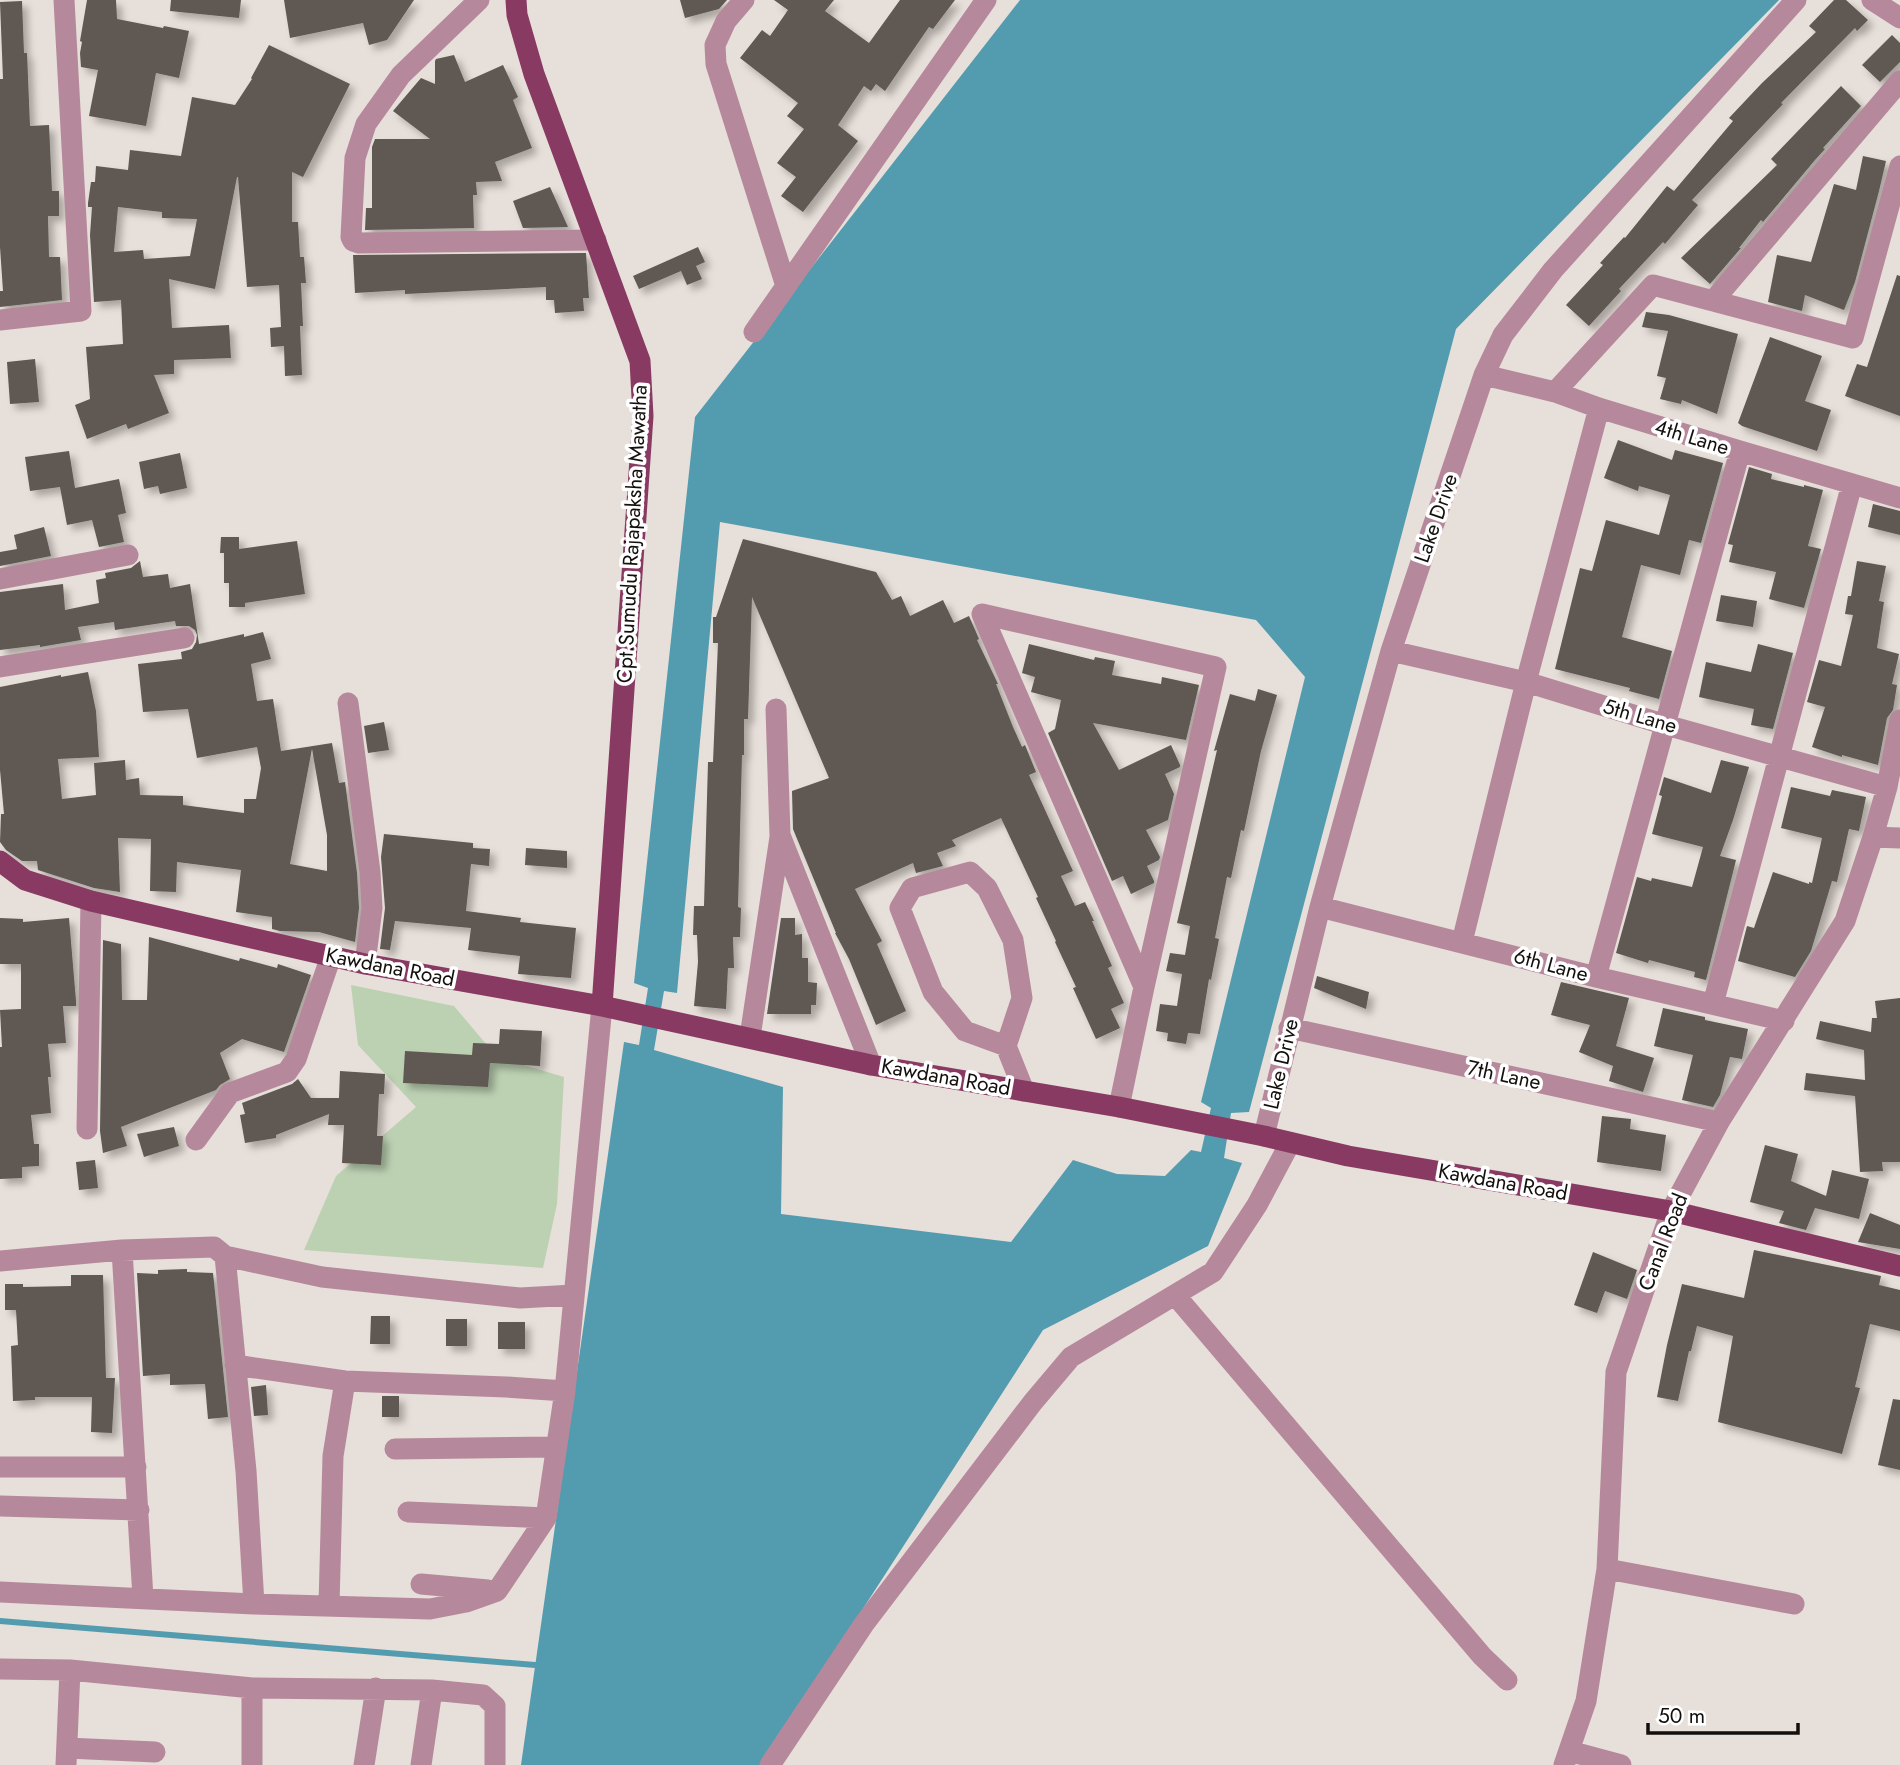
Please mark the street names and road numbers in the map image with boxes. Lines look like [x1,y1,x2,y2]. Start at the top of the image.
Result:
street label: Cpt.Sumudu Rajapaksha Mawatha [609,384,655,684]
street label: 4th Lane [1651,412,1733,463]
street label: Lake Drive [1407,469,1465,567]
street label: 5th Lane [1600,691,1681,741]
street label: Kawdana Road [323,940,457,994]
street label: 6th Lane [1510,941,1592,989]
street label: Lake Drive [1256,1015,1306,1112]
street label: Kawdana Road [879,1051,1013,1103]
street label: 7th Lane [1464,1053,1544,1097]
street label: Kawdana Road [1436,1156,1570,1208]
street label: Canal Road [1631,1189,1695,1295]

